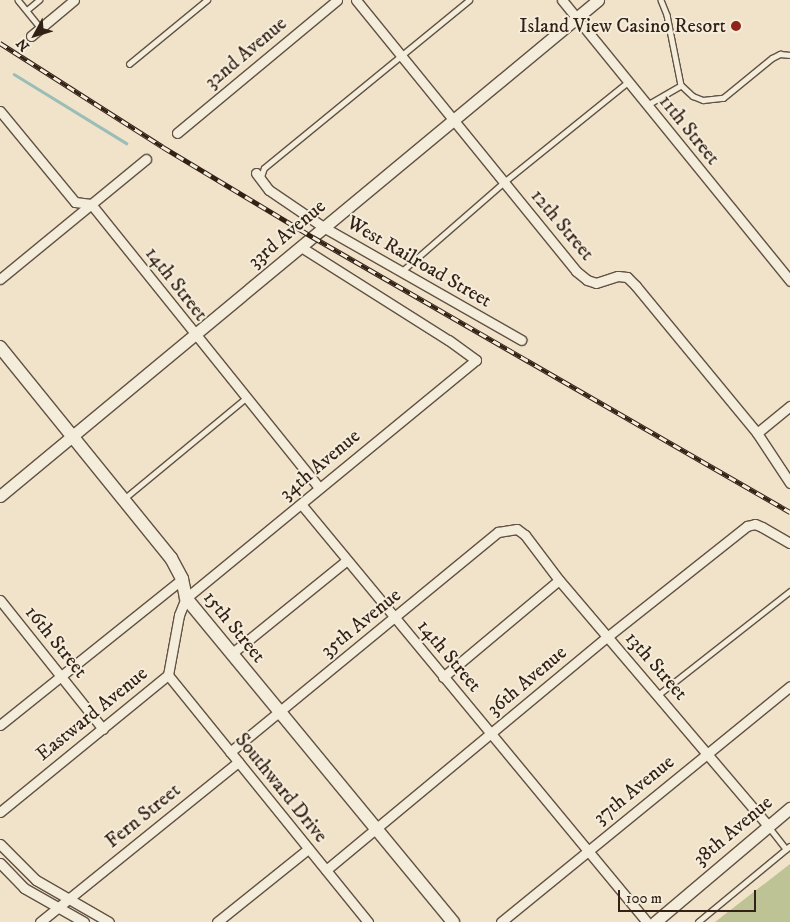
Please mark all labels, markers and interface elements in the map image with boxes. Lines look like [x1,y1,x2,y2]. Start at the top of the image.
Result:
north arrow [10,10,60,60]
street label: 32nd Avenue [200,12,292,94]
place label: Island View Casino Resort [519,14,726,38]
marker: Island View Casino Resort [730,20,742,32]
text: N [13,34,34,55]
street label: 11th Street [654,90,724,170]
street label: 12th Street [525,184,599,266]
street label: 33rd Avenue [243,195,331,273]
street label: West Railroad Street [342,211,496,313]
street label: 14th Street [140,242,212,326]
street label: 34th Avenue [275,424,365,506]
street label: 35th Avenue [316,583,406,663]
street label: 15th Street [198,586,270,668]
street label: 16th Street [20,601,92,683]
street label: 14th Street [412,615,486,697]
street label: 13th Street [620,627,692,705]
street label: 36th Avenue [482,641,572,721]
street label: Eastward Avenue [31,662,153,766]
street label: Southward Drive [229,728,333,848]
street label: 37th Avenue [589,750,679,830]
street label: Fern Street [101,779,185,853]
street label: 38th Avenue [688,791,778,871]
scale bar [620,880,758,912]
text: 100 m [626,889,662,908]

